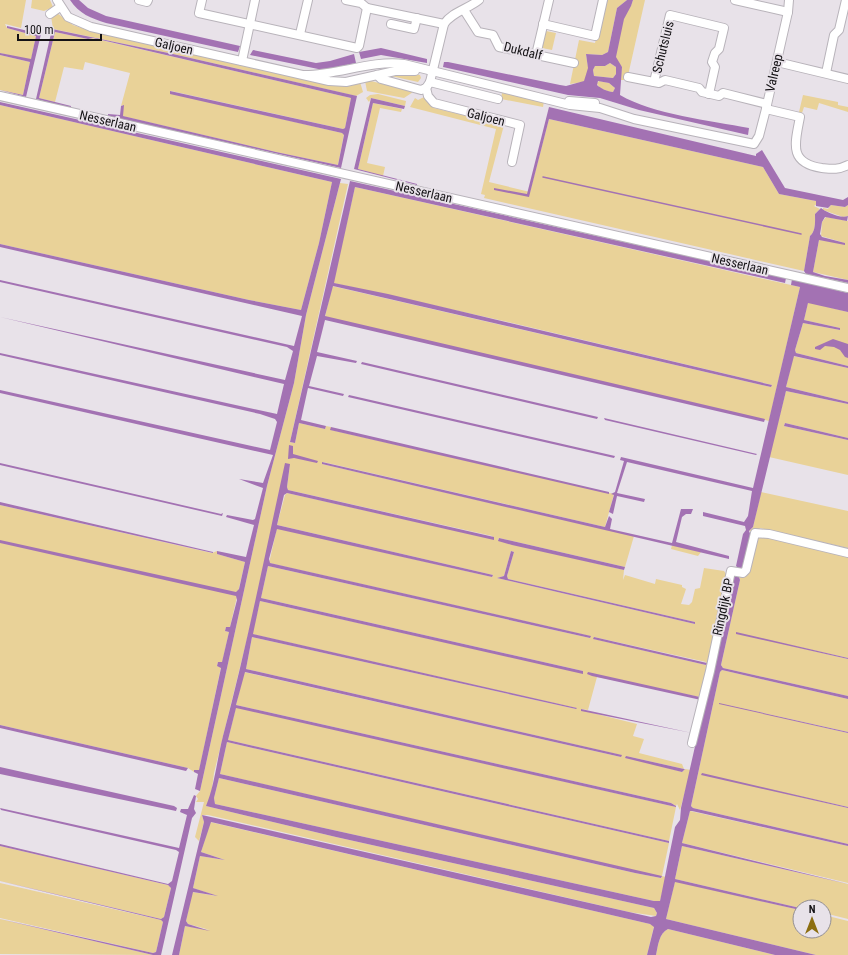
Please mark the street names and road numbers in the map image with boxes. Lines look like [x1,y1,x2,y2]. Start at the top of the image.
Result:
street label: Schutsluis [649,19,677,75]
street label: Galjoen [153,34,195,58]
street label: Dukdalf [502,39,544,63]
street label: Valreep [762,52,786,94]
street label: Galjoen [465,105,507,129]
street label: Nesserlaan [78,107,138,135]
street label: Nesserlaan [394,178,454,206]
street label: Nesserlaan [710,250,770,278]
street label: Ringdijk BP [710,577,736,637]

